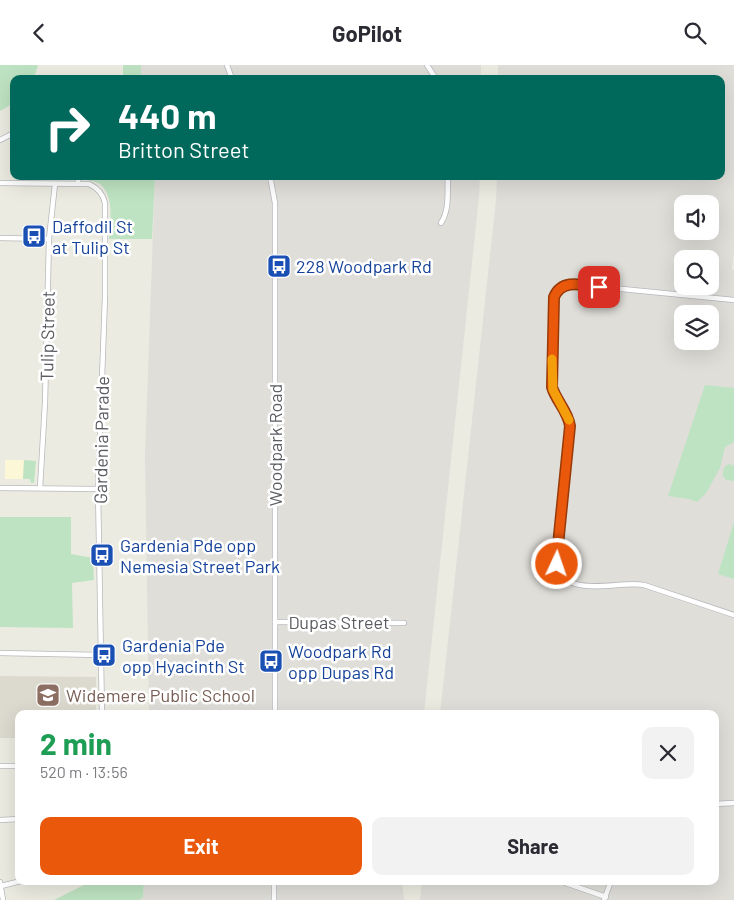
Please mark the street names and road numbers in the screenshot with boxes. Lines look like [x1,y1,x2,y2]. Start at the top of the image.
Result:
street label: Tulip Street [35,291,59,381]
street label: Gardenia Parade [89,376,113,504]
street label: Woodpark Road [264,384,286,506]
street label: Dupas Street [288,611,390,633]

